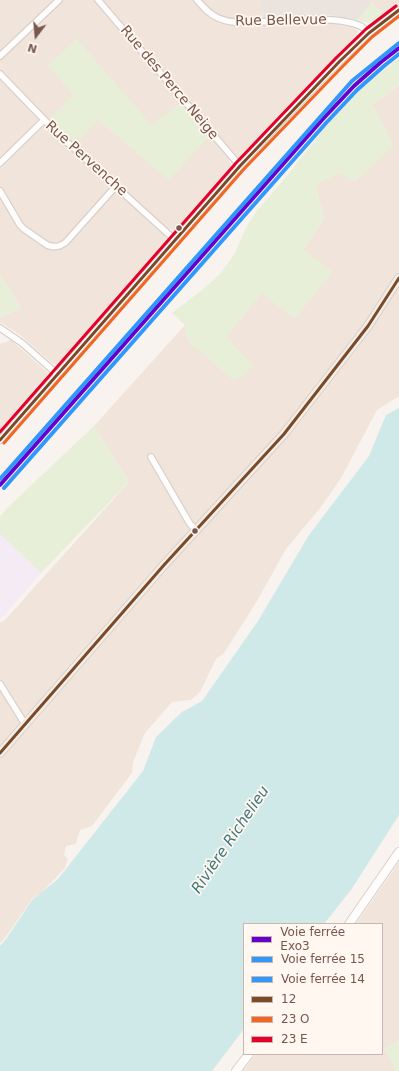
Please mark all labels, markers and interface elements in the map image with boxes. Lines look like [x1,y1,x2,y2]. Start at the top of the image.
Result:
street label: Rue Bellevue [235,12,327,30]
north arrow [16,16,56,56]
street label: Rue des Perce Neige [116,23,222,143]
text: N [26,40,39,56]
street label: Rue Pervenche [42,118,130,200]
unlabelled marker [174,223,184,233]
unlabelled marker [190,526,200,536]
water label: Rivière Richelieu [188,783,274,897]
legend [243,923,383,1055]
text: Voie ferrée Exo3 [280,925,345,953]
text: Voie ferrée 15 [281,952,365,966]
text: Voie ferrée 14 [281,972,365,986]
text: 12 [281,992,296,1006]
text: 23 O [281,1012,310,1026]
text: 23 E [281,1032,308,1046]

